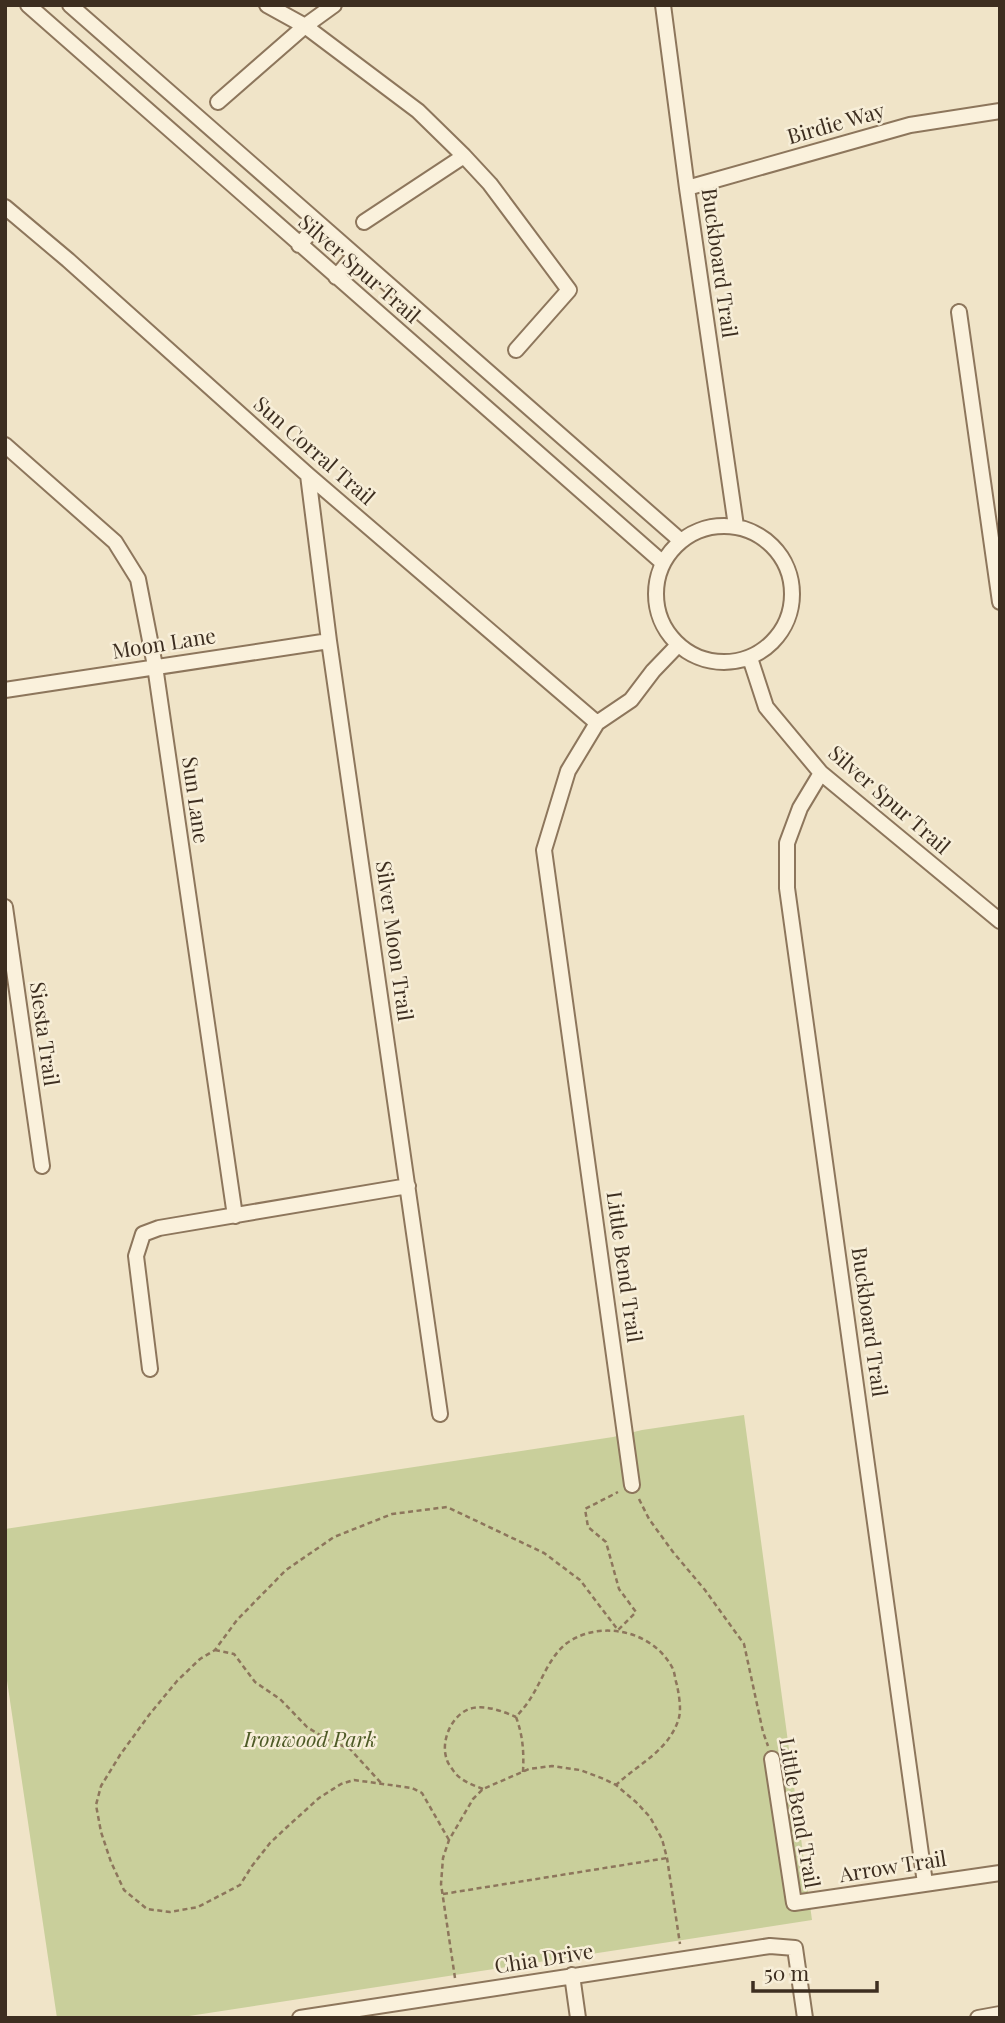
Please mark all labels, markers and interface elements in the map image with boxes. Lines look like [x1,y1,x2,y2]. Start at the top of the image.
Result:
street label: Birdie Way [783,95,888,149]
street label: Buckboard Trail [697,186,745,339]
street label: Silver Spur Trail [293,207,427,328]
street label: Sun Corral Trail [249,389,382,510]
street label: Moon Lane [110,620,218,664]
street label: Silver Spur Trail [823,738,957,859]
street label: Sun Lane [177,755,217,845]
street label: Silver Moon Trail [371,859,421,1023]
street label: Siesta Trail [25,980,67,1088]
street label: Little Bend Trail [602,1189,650,1344]
street label: Buckboard Trail [847,1245,895,1398]
park label: Ironwood Park [243,1724,376,1752]
street label: Little Bend Trail [774,1735,828,1890]
street label: Arrow Trail [836,1843,948,1887]
street label: Chia Drive [492,1935,595,1979]
scale bar [753,1950,877,1994]
text: 50 m [764,1958,810,1986]

